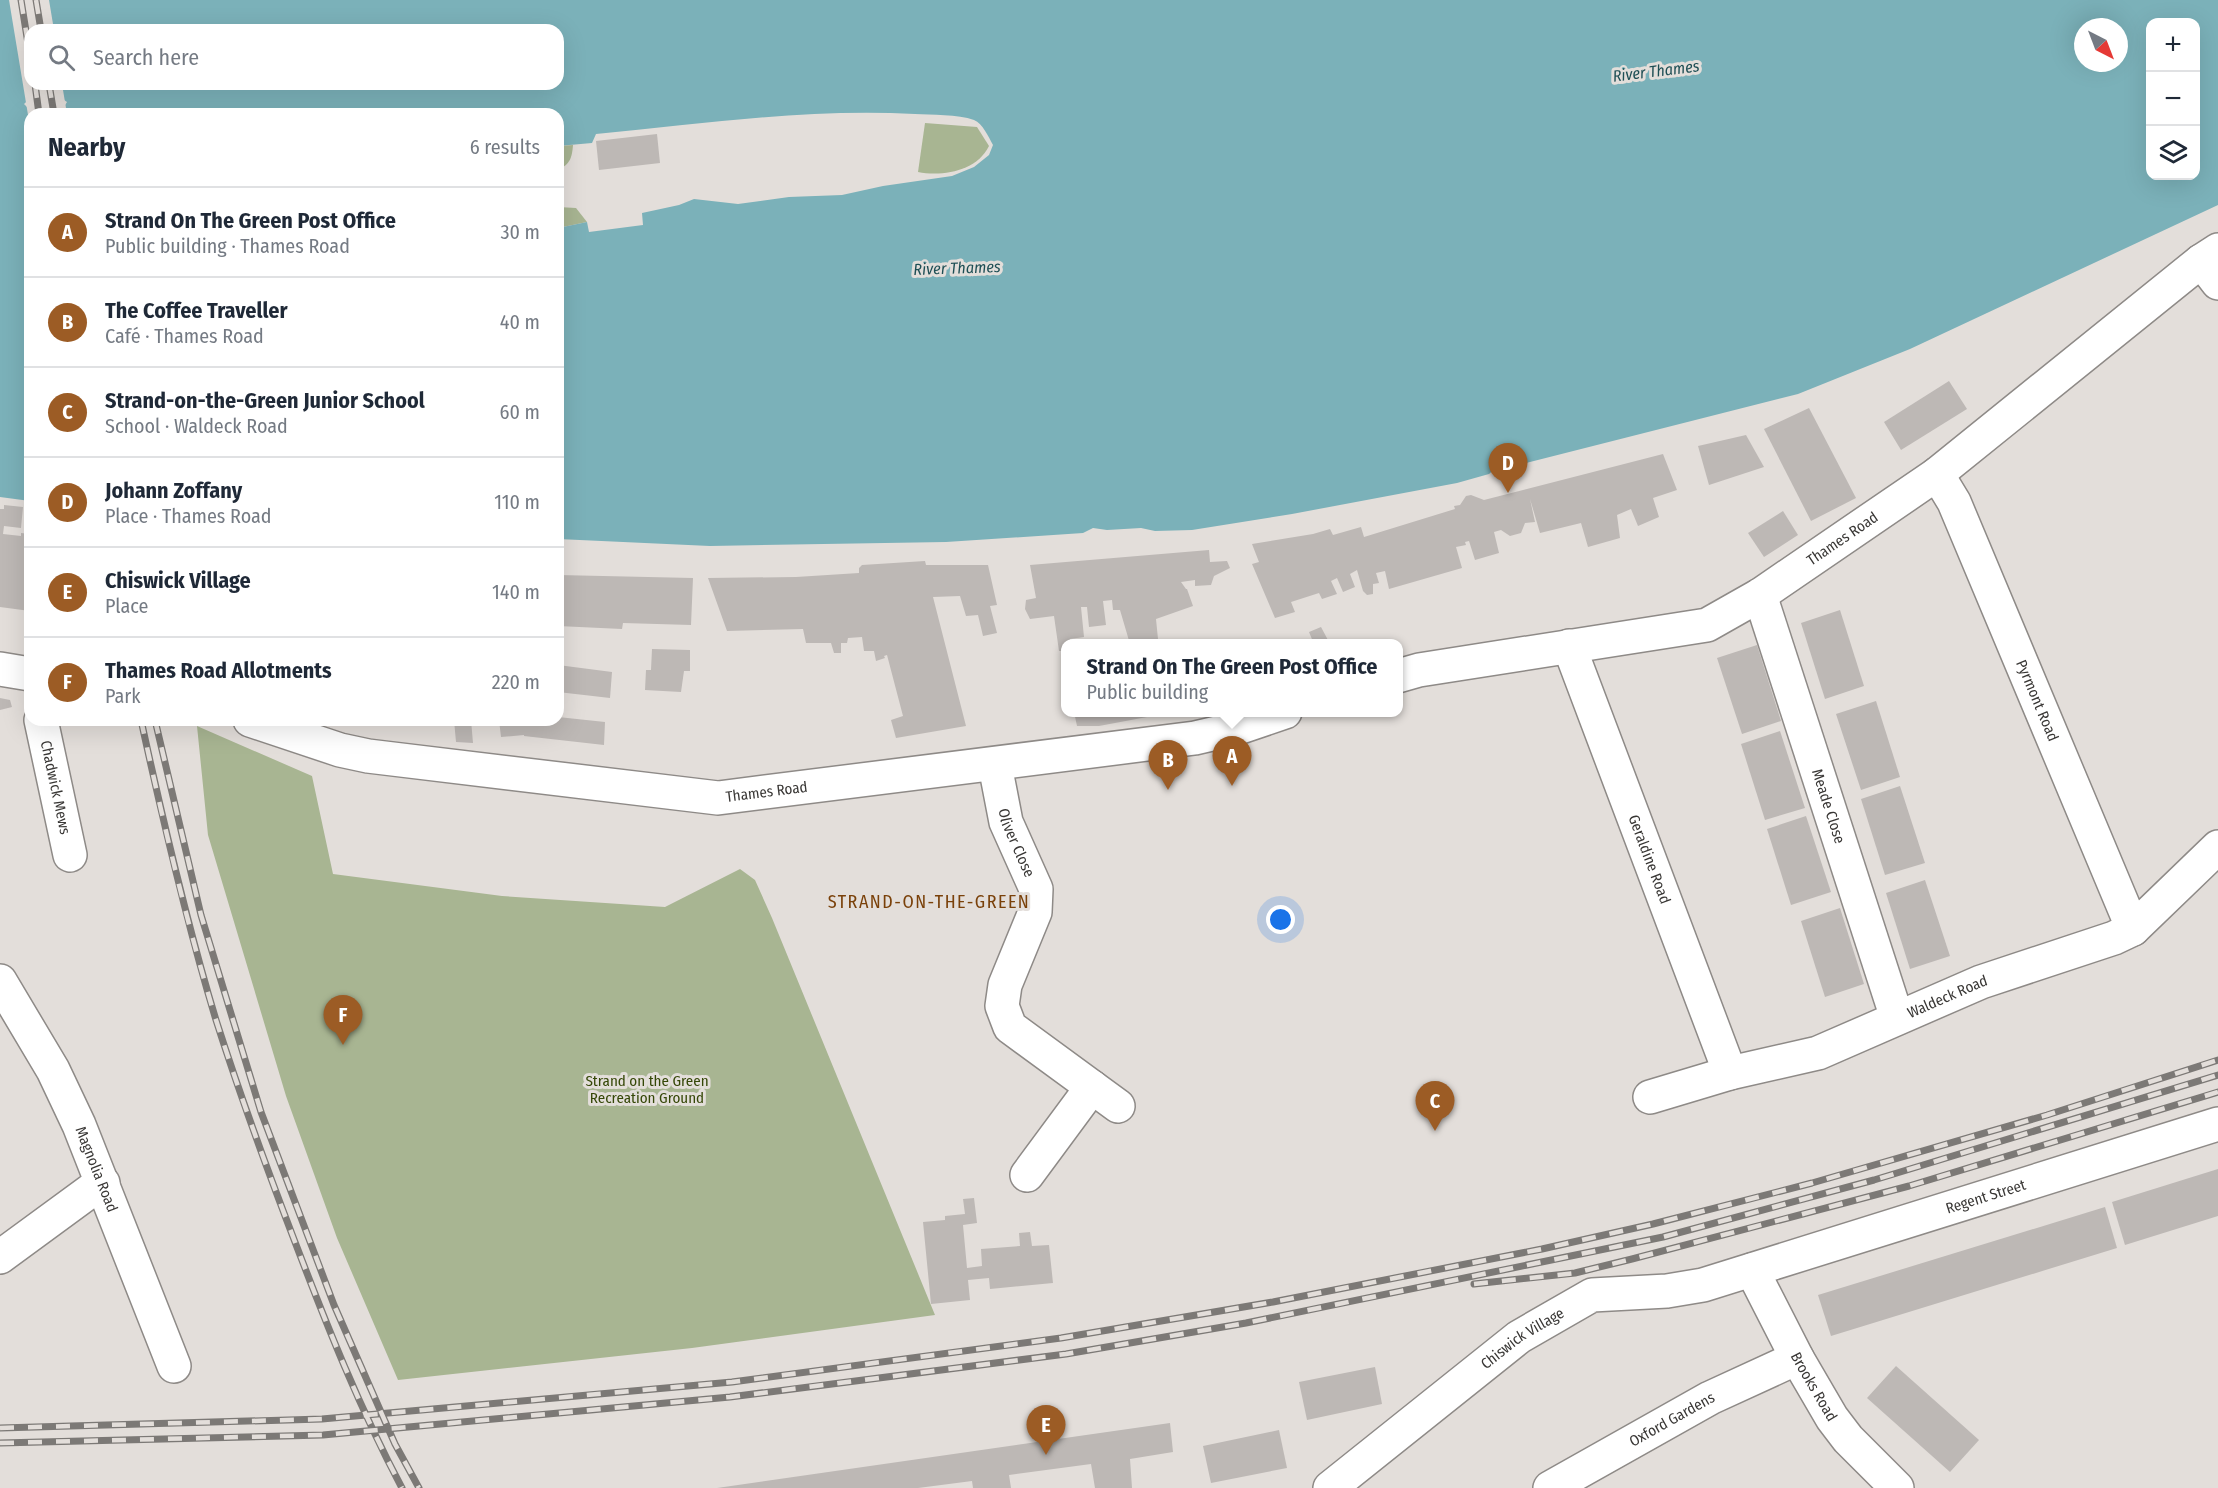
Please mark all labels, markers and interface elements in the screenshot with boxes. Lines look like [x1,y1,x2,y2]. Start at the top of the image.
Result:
north arrow [2074,18,2128,72]
map controls [2146,18,2200,180]
button: + [2146,18,2200,72]
search box [24,24,564,90]
icon: search [45,41,78,74]
text: Search here [93,44,199,71]
water label: River Thames [1612,56,1701,86]
button: − [2146,72,2200,126]
button: layers [2146,126,2200,180]
text: Nearby [48,132,125,163]
text: 6 results [470,135,540,159]
text: Strand On The Green Post Office [105,207,396,234]
text: A [62,220,73,244]
text: 30 m [500,220,540,244]
text: Public building · Thames Road [105,234,350,258]
water label: River Thames [913,257,1001,279]
text: The Coffee Traveller [105,297,288,324]
text: B [62,310,73,334]
text: 40 m [500,310,540,334]
text: Café · Thames Road [105,324,264,348]
text: Strand-on-the-Green Junior School [105,387,425,414]
text: C [62,400,73,424]
text: 60 m [500,400,540,424]
text: School · Waldeck Road [105,414,288,438]
pin: D [1488,444,1528,493]
text: Johann Zoffany [105,477,242,504]
text: D [62,490,73,514]
text: 110 m [494,490,540,514]
text: Place · Thames Road [105,504,272,528]
street label: Thames Road [1803,508,1881,569]
text: Chiswick Village [105,567,251,594]
text: E [63,580,72,604]
text: 140 m [492,580,540,604]
text: Place [105,594,148,618]
popup [1061,639,1403,717]
text: Strand On The Green Post Office [1087,653,1377,680]
text: Thames Road Allotments [105,657,332,684]
street label: Pyrmont Road [2012,657,2062,744]
text: F [63,670,72,694]
text: 220 m [492,670,540,694]
text: Public building [1087,680,1208,704]
text: Park [105,684,141,708]
pin: A [1212,736,1252,786]
street label: Chadwick Mews [37,739,74,836]
pin: B [1148,740,1188,790]
street label: Meade Close [1808,767,1849,846]
street label: Thames Road [725,778,809,806]
street label: Oliver Close [995,807,1039,880]
street label: Geraldine Road [1624,812,1674,906]
district label: STRAND-ON-THE-GREEN [828,891,1030,913]
your location [1266,905,1295,934]
street label: Waldeck Road [1905,972,1990,1022]
pin: F [324,996,362,1045]
park label: Strand on the Green Recreation Ground [585,1072,709,1107]
pin: C [1416,1082,1454,1131]
street label: Magnolia Road [71,1124,121,1215]
street label: Regent Street [1944,1176,2028,1218]
street label: Chiswick Village [1477,1304,1567,1373]
street label: Brooks Road [1787,1349,1841,1424]
street label: Oxford Gardens [1626,1388,1717,1451]
pin: E [1026,1406,1066,1455]

